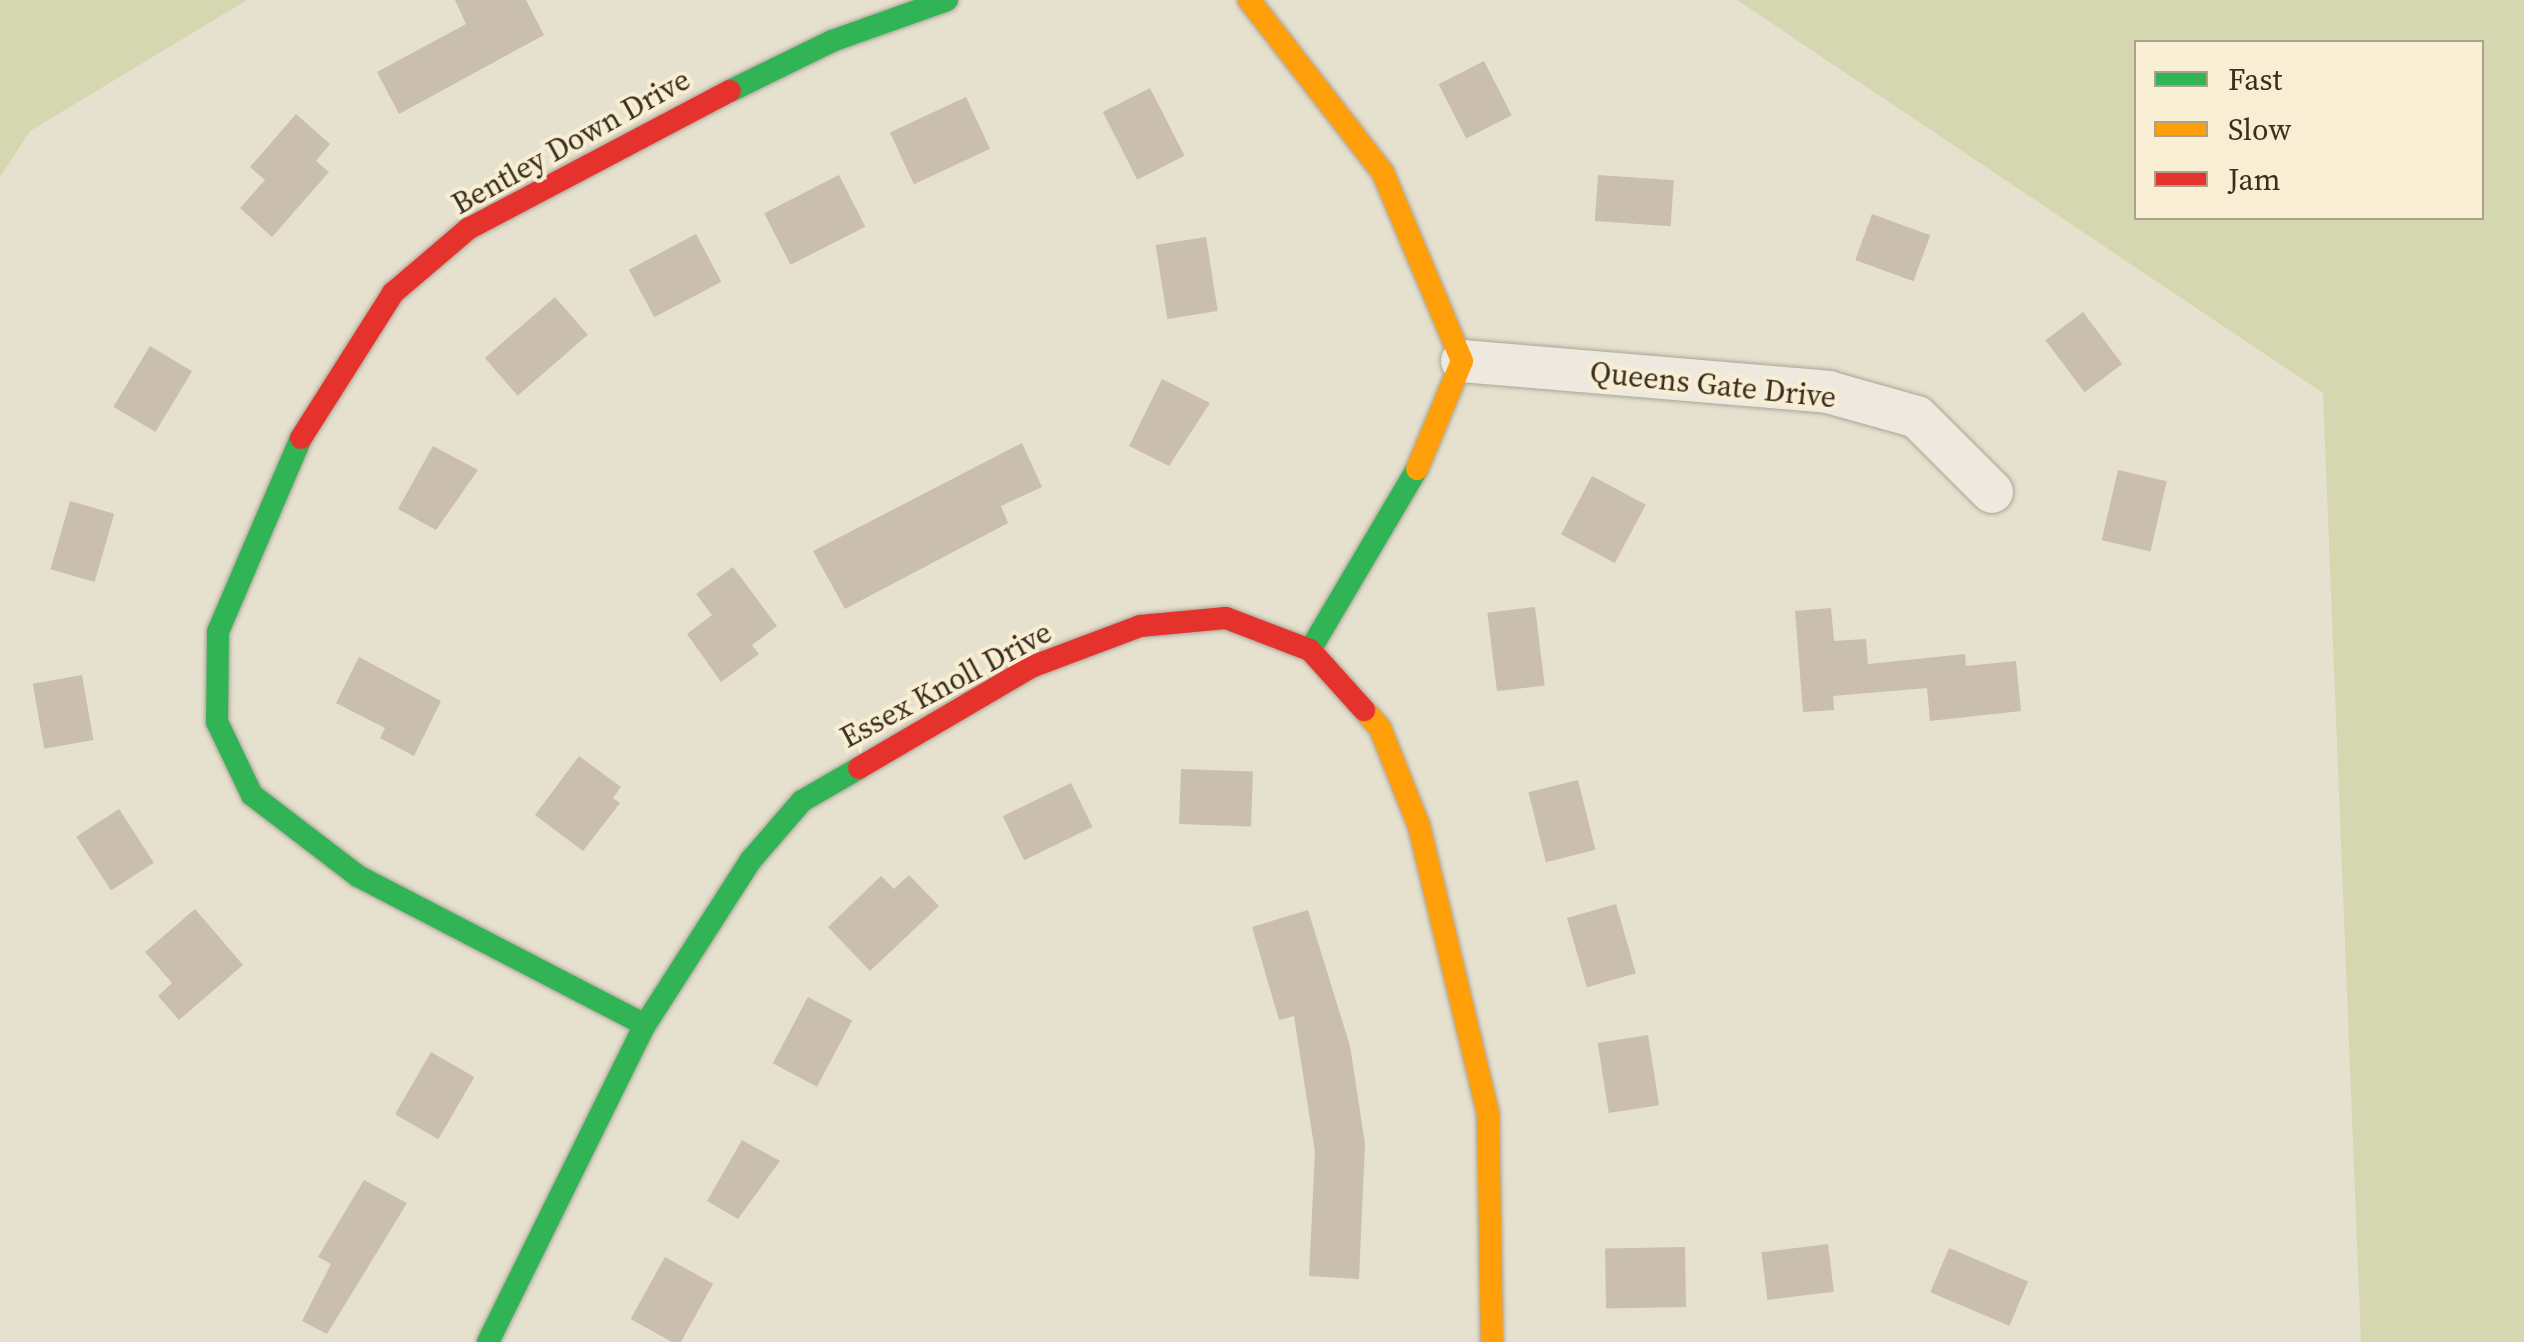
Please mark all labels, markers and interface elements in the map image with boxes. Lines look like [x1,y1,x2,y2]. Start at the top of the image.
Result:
legend [2134,40,2484,220]
text: Fast [2228,59,2282,100]
street label: Bentley Down Drive [446,62,696,222]
text: Slow [2228,109,2291,150]
text: Jam [2228,159,2281,200]
street label: Queens Gate Drive [1588,354,1838,416]
street label: Essex Knoll Drive [834,614,1058,756]

